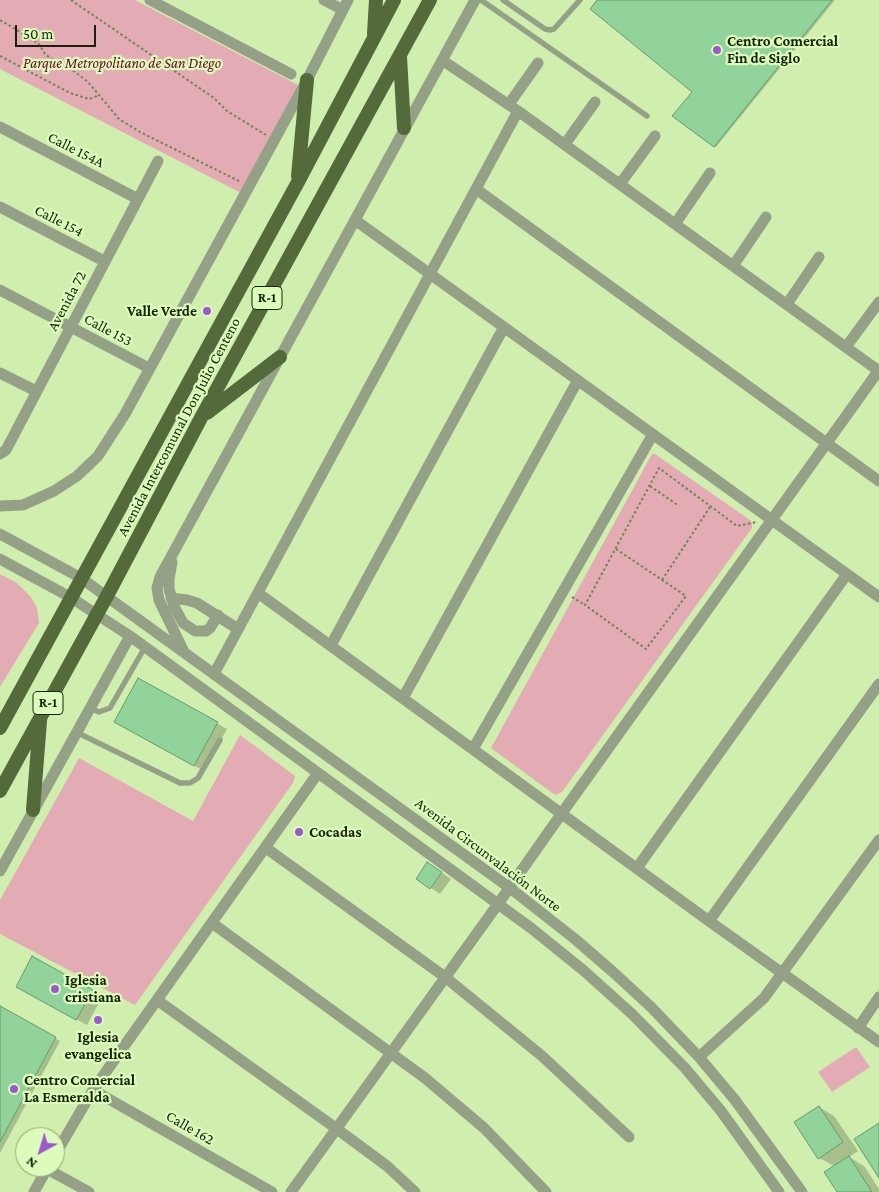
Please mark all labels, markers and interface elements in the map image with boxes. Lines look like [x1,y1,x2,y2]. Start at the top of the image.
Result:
scale bar [18,15,99,47]
text: 50 m [23,26,53,42]
place label: Centro Comercial Fin de Siglo [727,32,838,67]
marker: Centro Comercial Fin de Siglo [711,44,723,56]
park label: Parque Metropolitano de San Diego [23,54,221,72]
street label: Calle 154A [45,128,107,172]
street label: Calle 154 [31,201,87,241]
street label: Avenida 72 [44,268,90,334]
road number: R-1 [252,286,282,310]
place label: Valle Verde [127,302,197,320]
marker: Valle Verde [201,305,213,317]
street label: Calle 153 [81,310,135,350]
street label: Avenida Intercomunal Don Julio Centeno [114,315,244,539]
road number: R-1 [33,691,63,714]
street label: Avenida Circunvalación Norte [411,794,565,916]
place label: Cocadas [309,823,362,841]
marker: Cocadas [293,826,305,838]
place label: Iglesia cristiana [65,971,121,1006]
marker: Iglesia cristiana [49,983,61,995]
marker: Iglesia evangelica [92,1014,104,1026]
place label: Iglesia evangelica [64,1028,132,1063]
place label: Centro Comercial La Esmeralda [24,1071,135,1106]
marker: Centro Comercial La Esmeralda [8,1083,20,1095]
street label: Calle 162 [163,1107,217,1149]
north arrow [15,1127,65,1177]
text: N [22,1154,40,1172]

